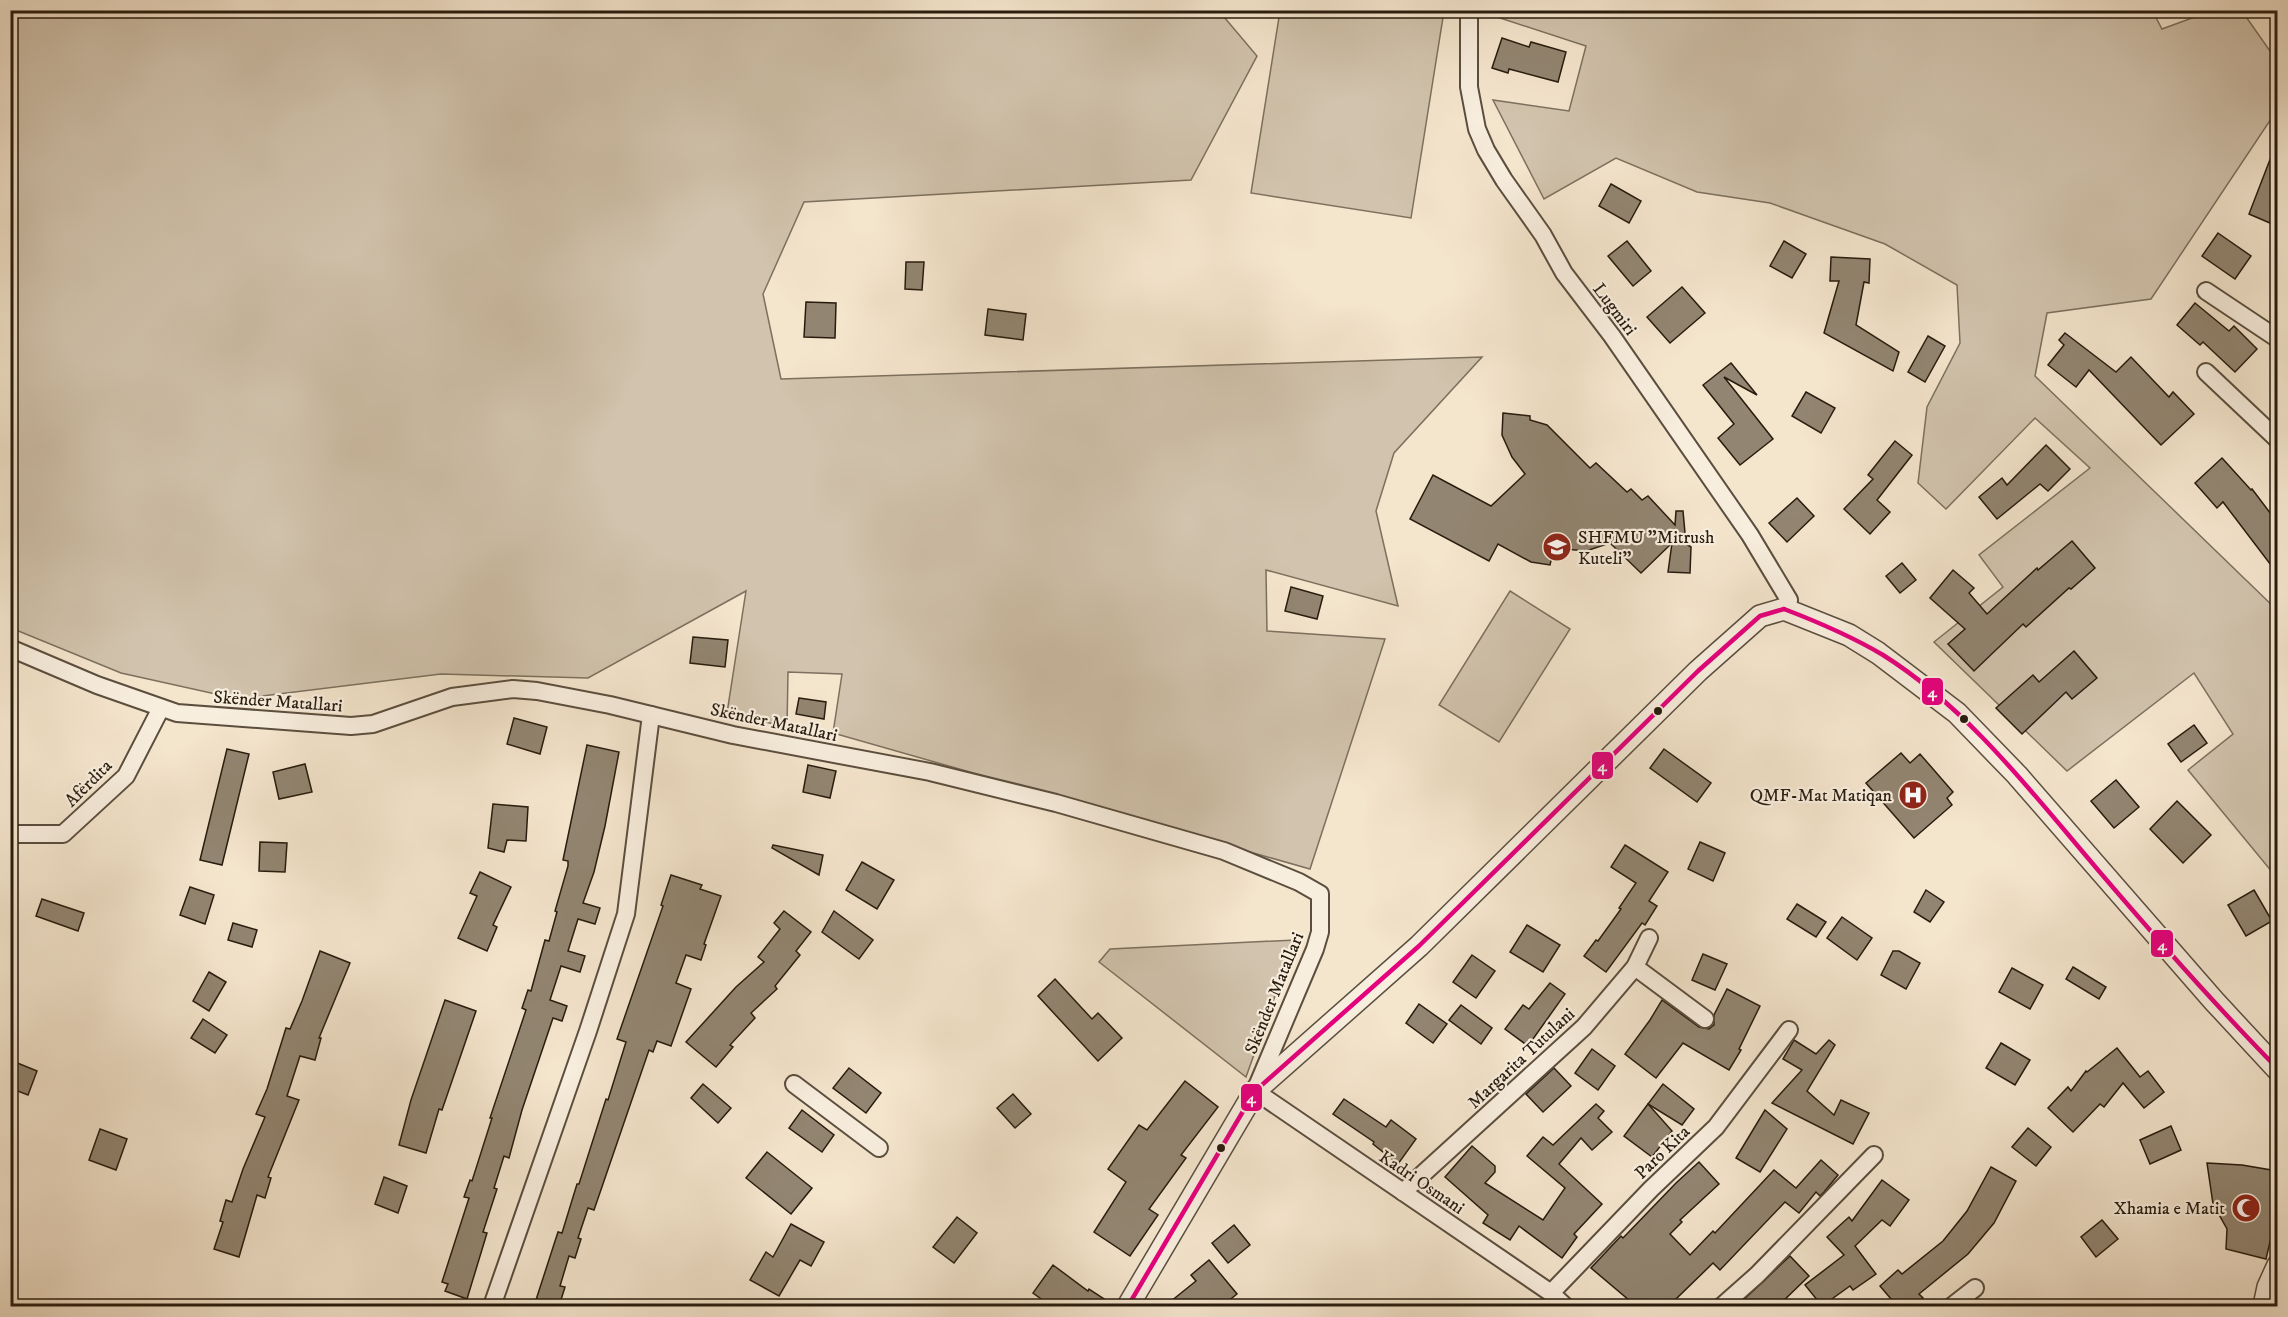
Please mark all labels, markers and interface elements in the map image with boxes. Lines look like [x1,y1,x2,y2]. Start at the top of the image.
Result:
street label: Lugmiri [1587,279,1641,340]
place label: SHFMU "Mitrush Kuteli" [1578,527,1715,570]
school or university icon: SHFMU "Mitrush Kuteli" [1541,531,1573,563]
line badge: 4 [1921,677,1944,706]
text: 4 [1926,682,1937,702]
street label: Skënder Matallari [213,687,343,717]
street label: Skënder Matallari [708,699,839,747]
unlabelled marker [1652,705,1664,717]
unlabelled marker [1958,713,1970,725]
line badge: 4 [1591,751,1614,780]
street label: Afërdita [60,755,117,812]
text: 4 [1596,756,1607,776]
hospital icon: QMF-Mat Matiqan [1897,779,1929,811]
place label: QMF-Mat Matiqan [1750,785,1893,807]
street label: Skënder Matallari [1241,929,1309,1057]
line badge: 4 [2150,929,2174,958]
text: 4 [2156,935,2167,955]
street label: Margarita Tutulani [1464,1004,1580,1114]
line badge: 4 [1240,1083,1263,1112]
text: 4 [1245,1088,1256,1108]
street label: Paro Kita [1631,1121,1695,1184]
unlabelled marker [1215,1142,1227,1154]
street label: Kadri Osmani [1374,1146,1468,1219]
mosque icon: Xhamia e Matit [2230,1192,2262,1224]
place label: Xhamia e Matit [2114,1198,2225,1220]

